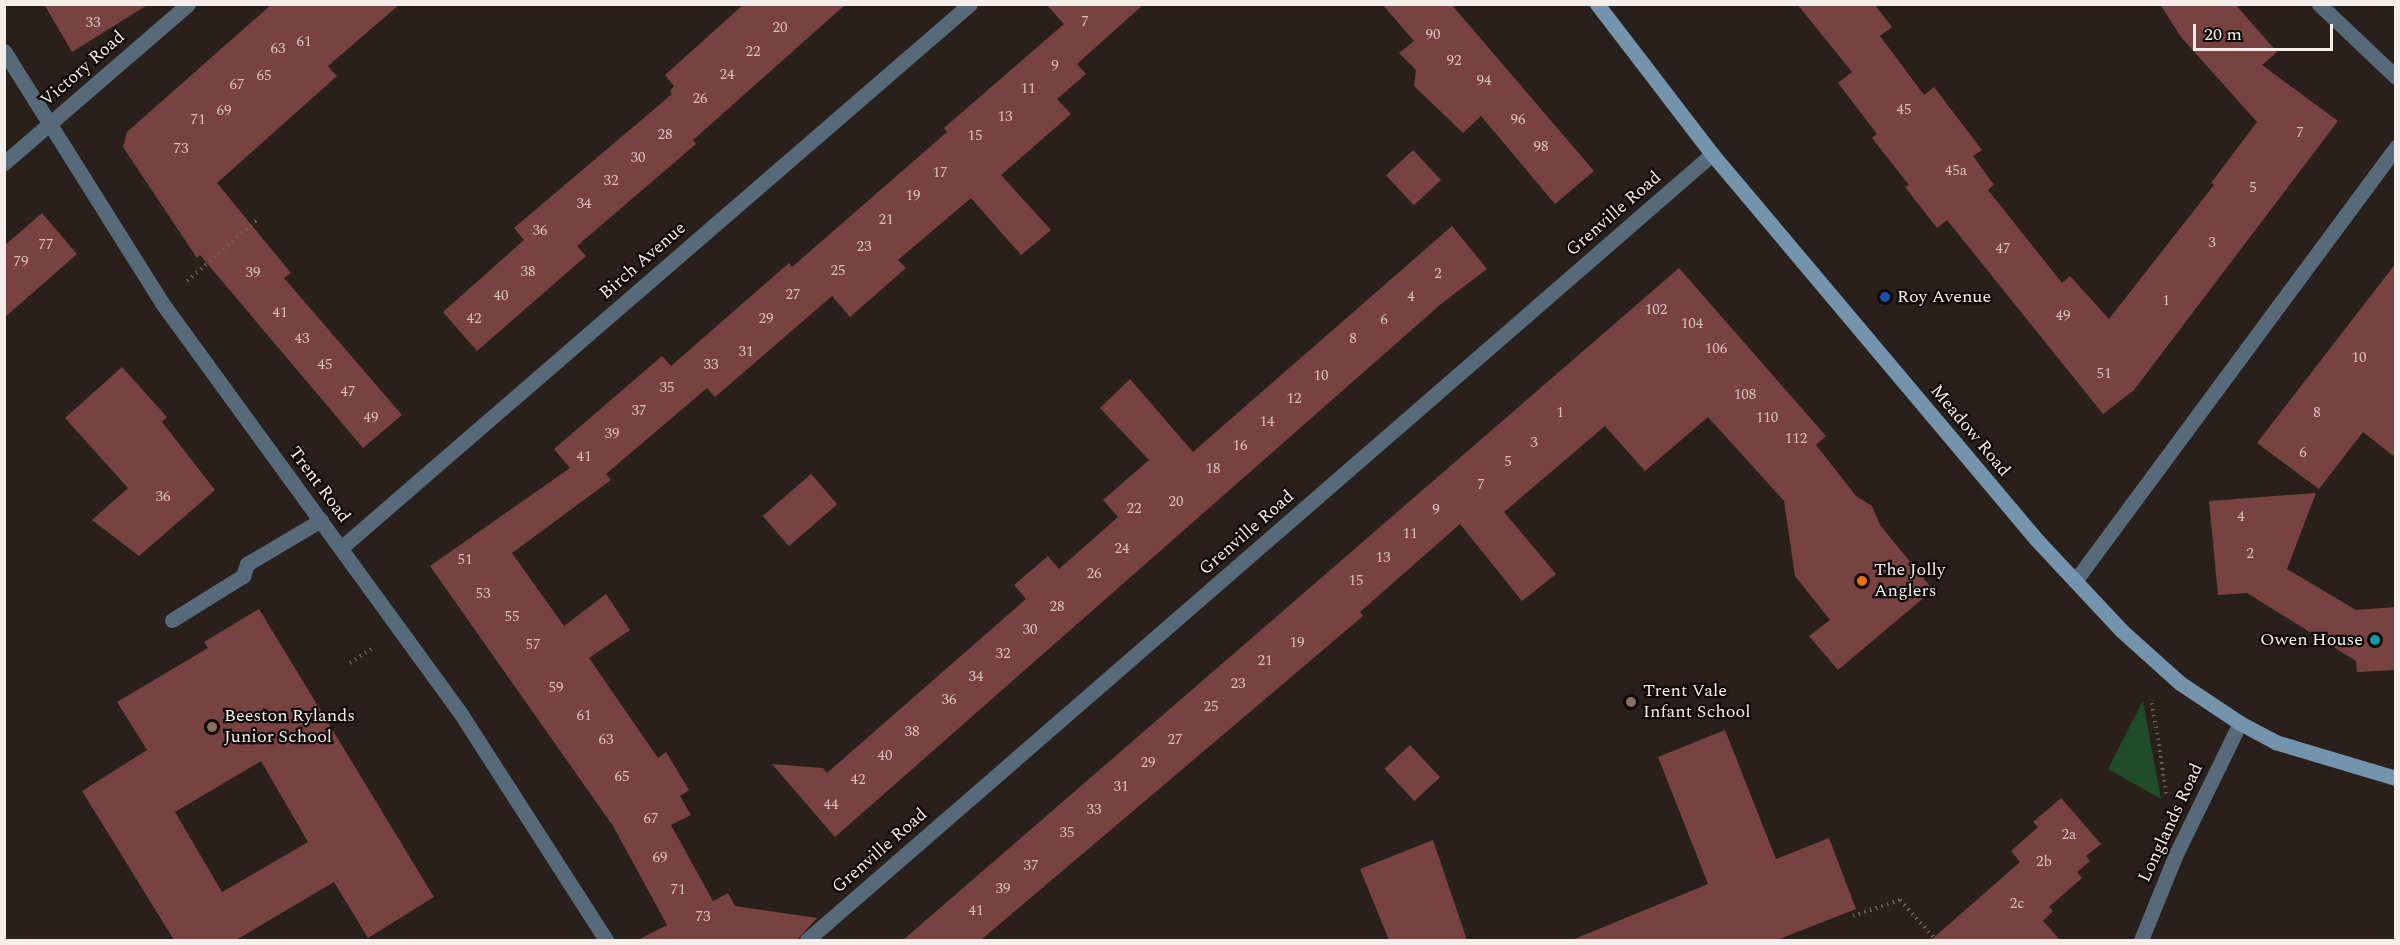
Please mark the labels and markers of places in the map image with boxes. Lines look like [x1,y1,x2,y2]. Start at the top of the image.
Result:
place label: Roy Avenue [1897,286,1991,308]
marker: Roy Avenue [1878,290,1892,304]
place label: The Jolly Anglers [1874,560,1945,602]
marker: The Jolly Anglers [1855,574,1869,588]
place label: Owen House [2260,629,2363,651]
marker: Owen House [2368,633,2382,647]
place label: Trent Vale Infant School [1643,681,1751,724]
marker: Trent Vale Infant School [1624,695,1638,709]
place label: Beeston Rylands Junior School [224,706,355,748]
marker: Beeston Rylands Junior School [205,720,219,734]

